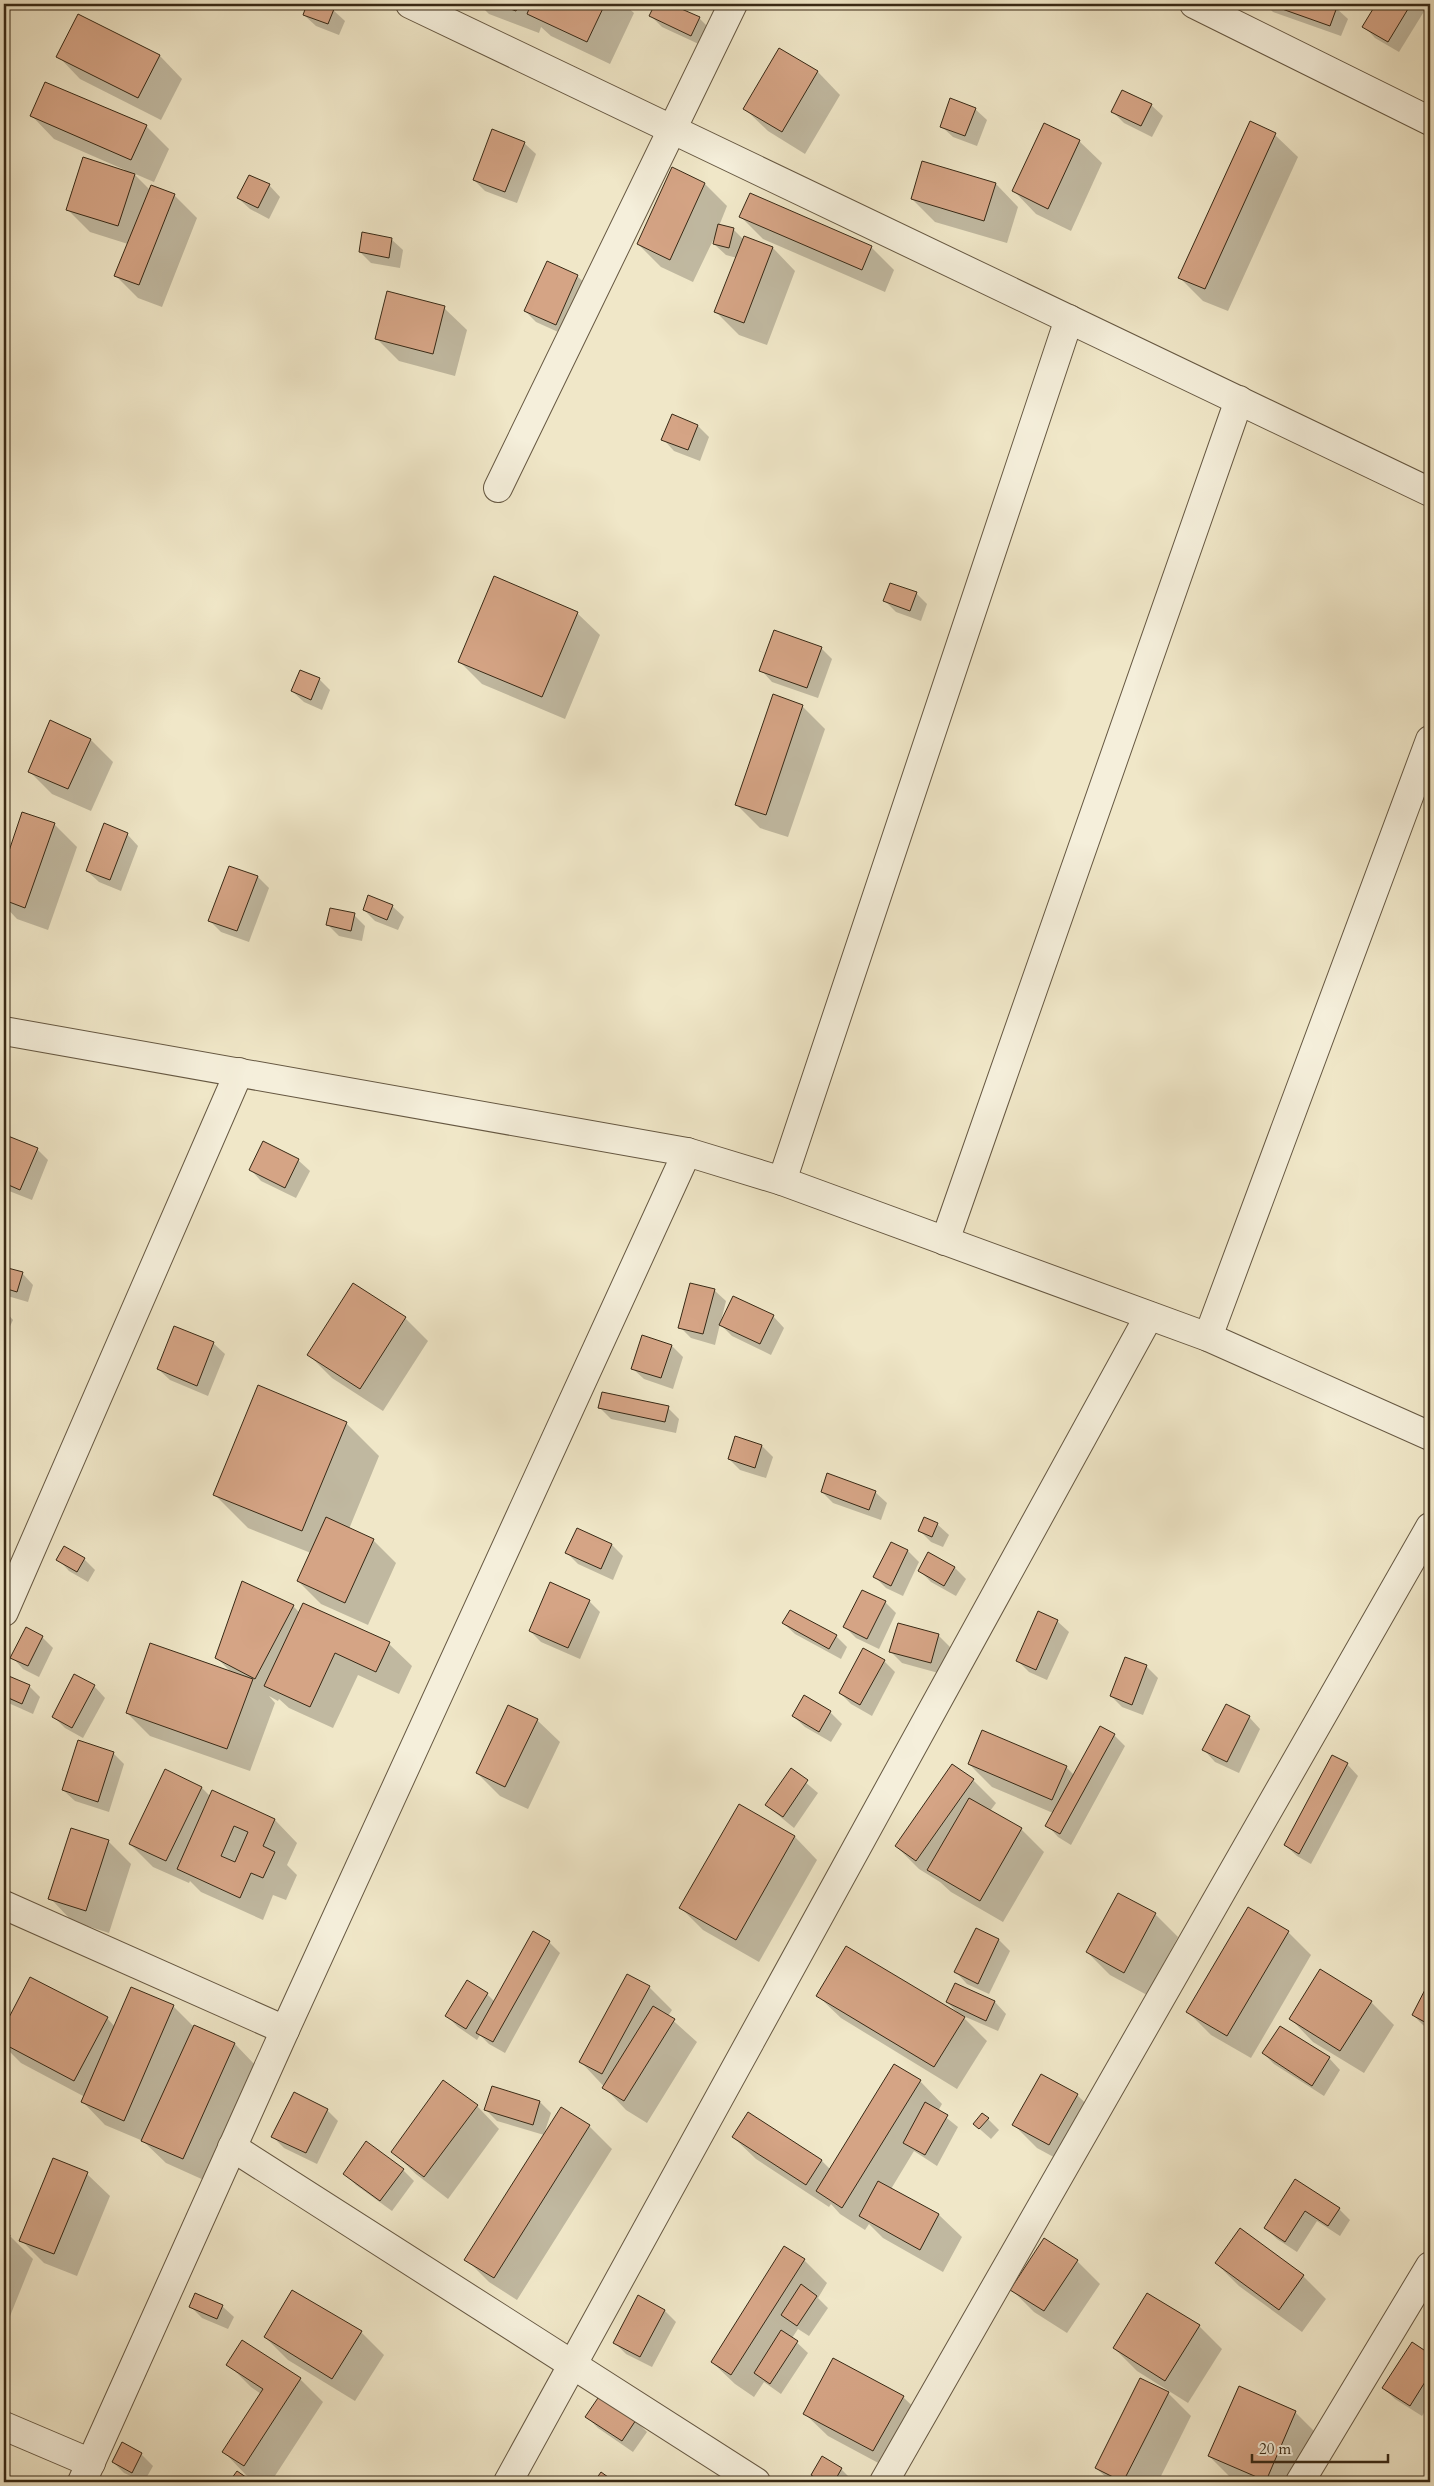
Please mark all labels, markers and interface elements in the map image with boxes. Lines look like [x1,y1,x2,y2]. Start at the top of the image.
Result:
scale bar [1252,2431,1388,2463]
text: 20 m [1259,2439,1291,2459]

